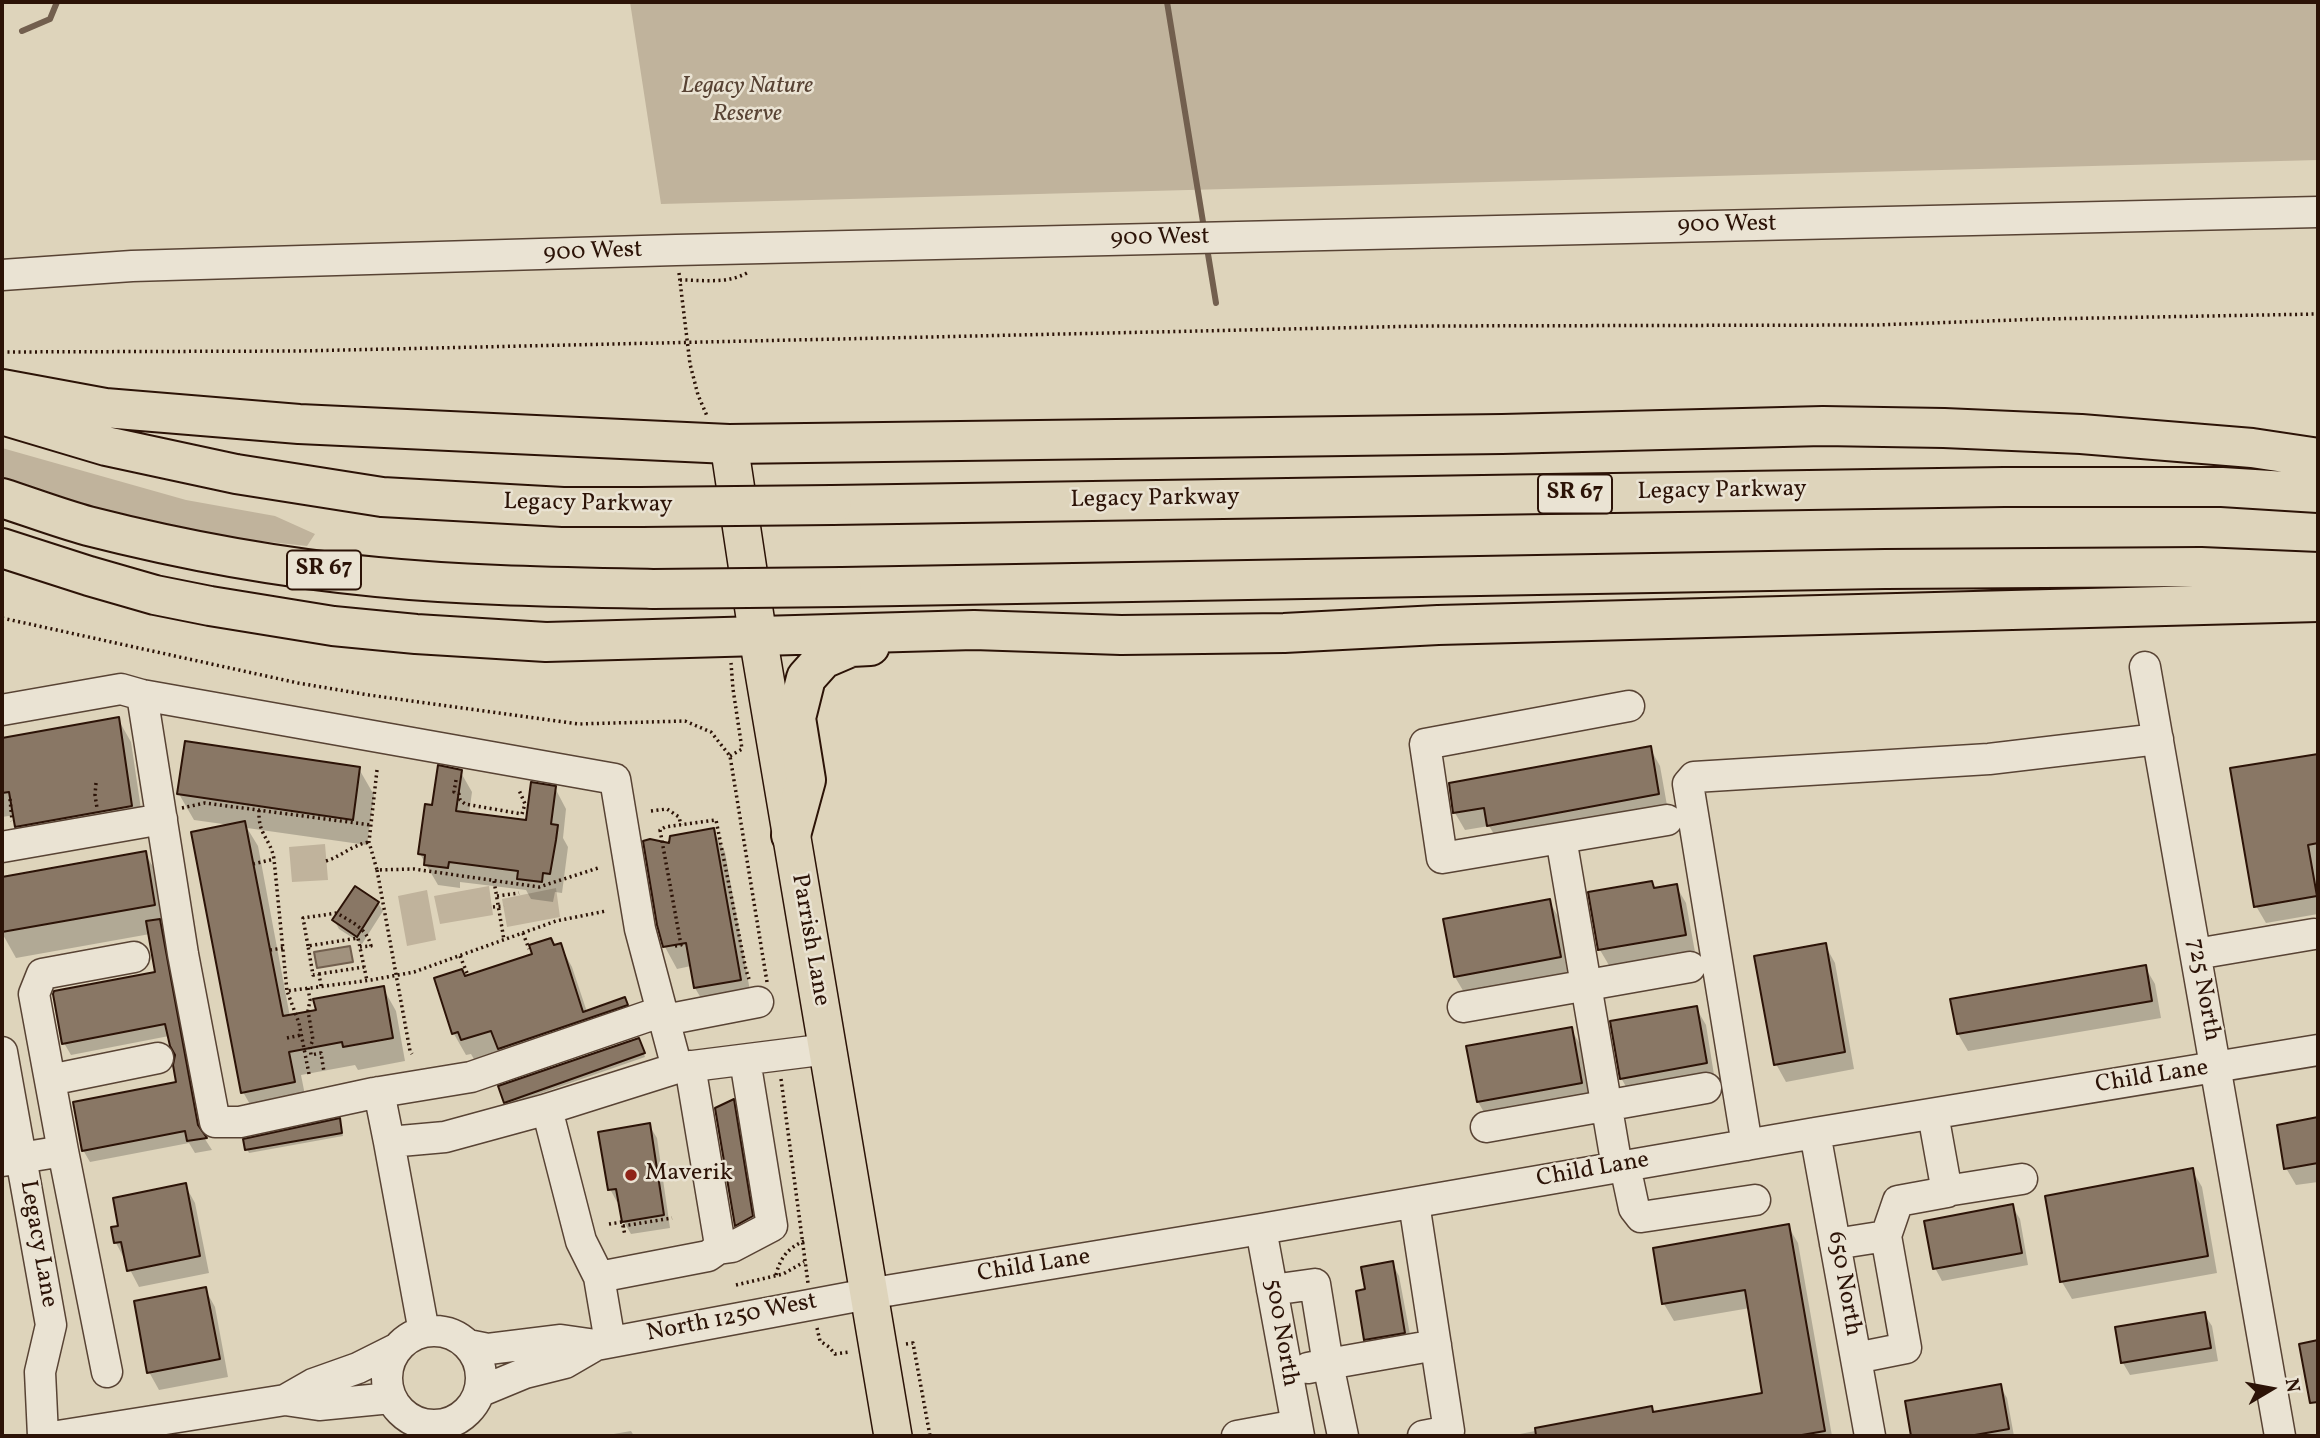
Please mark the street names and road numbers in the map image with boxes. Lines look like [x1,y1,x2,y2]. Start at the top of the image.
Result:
street label: 900 West [1677,211,1777,241]
street label: 900 West [1110,224,1210,254]
street label: 900 West [543,237,643,269]
road number: SR 67 [1538,474,1612,514]
street label: Legacy Parkway [1637,476,1807,508]
street label: Legacy Parkway [1070,484,1240,516]
street label: Legacy Parkway [503,489,673,521]
road number: SR 67 [287,550,361,590]
street label: Parrish Lane [783,872,835,1008]
street label: 725 North [2179,936,2225,1044]
street label: Child Lane [2094,1055,2210,1101]
street label: Child Lane [1534,1147,1652,1195]
street label: Legacy Lane [12,1178,62,1310]
street label: 650 North [1820,1229,1866,1339]
street label: Child Lane [976,1244,1092,1290]
street label: 500 North [1256,1277,1304,1389]
street label: North 1250 West [644,1288,820,1350]

